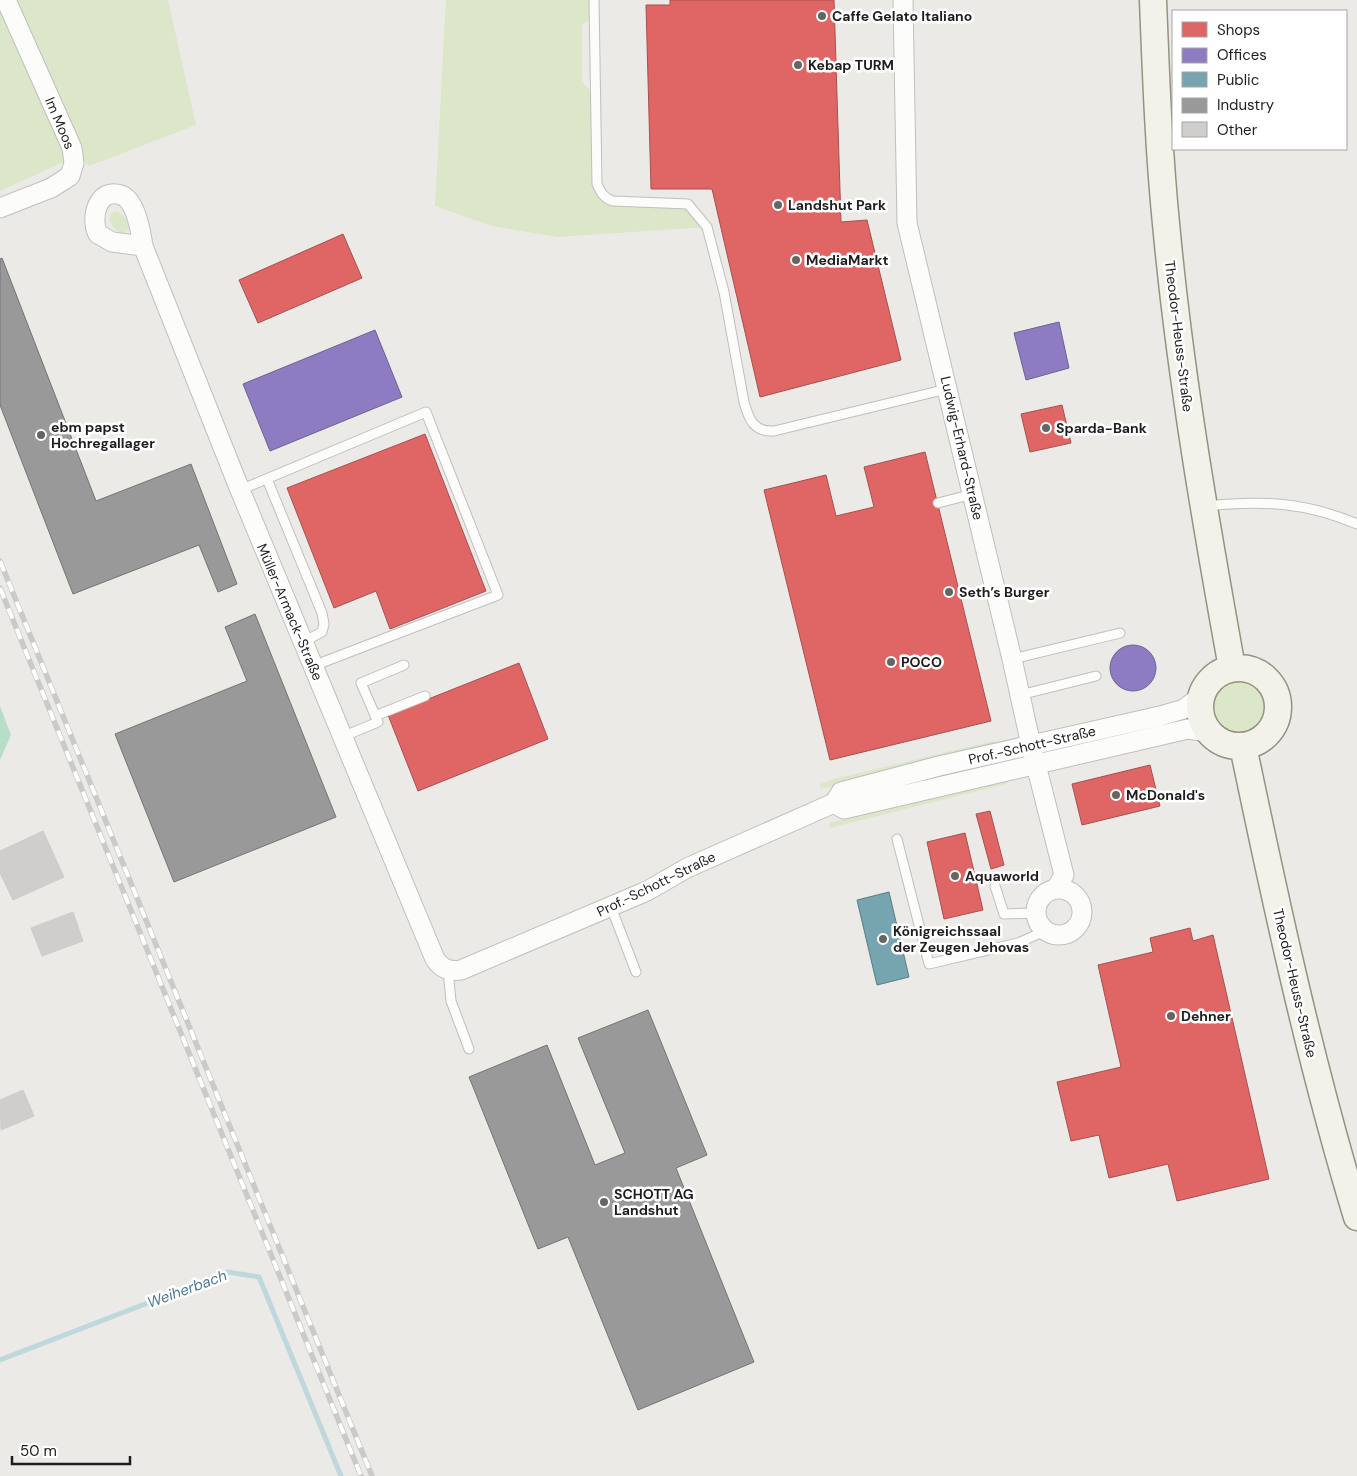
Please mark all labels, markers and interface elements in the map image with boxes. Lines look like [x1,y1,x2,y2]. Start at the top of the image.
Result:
place label: Caffe Gelato Italiano [832,7,972,25]
marker: Caffe Gelato Italiano [816,10,828,22]
legend [1172,10,1347,150]
text: Shops [1217,20,1260,40]
text: Offices [1217,45,1267,65]
place label: Kebap TURM [808,56,894,74]
marker: Kebap TURM [792,59,804,71]
text: Public [1217,70,1259,90]
street label: Im Moos [41,94,79,152]
text: Industry [1217,95,1275,115]
text: Other [1217,120,1258,140]
place label: Landshut Park [788,196,886,214]
marker: Landshut Park [772,199,784,211]
place label: MediaMarkt [806,251,889,269]
marker: MediaMarkt [790,254,802,266]
street label: Theodor-Heuss-Straße [1161,259,1197,413]
street label: Ludwig-Erhard-Straße [937,374,987,522]
place label: ebm papst Hochregallager [51,418,155,452]
place label: Sparda-Bank [1056,419,1147,437]
marker: Sparda-Bank [1040,422,1052,434]
marker: ebm papst Hochregallager [35,429,47,441]
street label: Müller-Armack-Straße [253,541,327,683]
place label: Seth’s Burger [959,583,1050,601]
marker: Seth’s Burger [943,586,955,598]
place label: POCO [901,653,942,671]
marker: POCO [885,656,897,668]
street label: Prof.-Schott-Straße [967,722,1097,768]
place label: McDonald's [1126,786,1205,804]
marker: McDonald's [1110,789,1122,801]
street label: Prof.-Schott-Straße [594,847,718,921]
place label: Aquaworld [965,867,1039,885]
marker: Aquaworld [949,870,961,882]
street label: Theodor-Heuss-Straße [1269,907,1321,1059]
place label: Königreichssaal der Zeugen Jehovas [893,922,1029,956]
marker: Königreichssaal der Zeugen Jehovas [877,933,889,945]
place label: Dehner [1181,1007,1231,1025]
marker: Dehner [1165,1010,1177,1022]
place label: SCHOTT AG Landshut [614,1185,694,1219]
marker: SCHOTT AG Landshut [598,1196,610,1208]
water label: Weiherbach [144,1265,230,1313]
scale bar [12,1434,130,1466]
text: 50 m [20,1441,57,1461]

